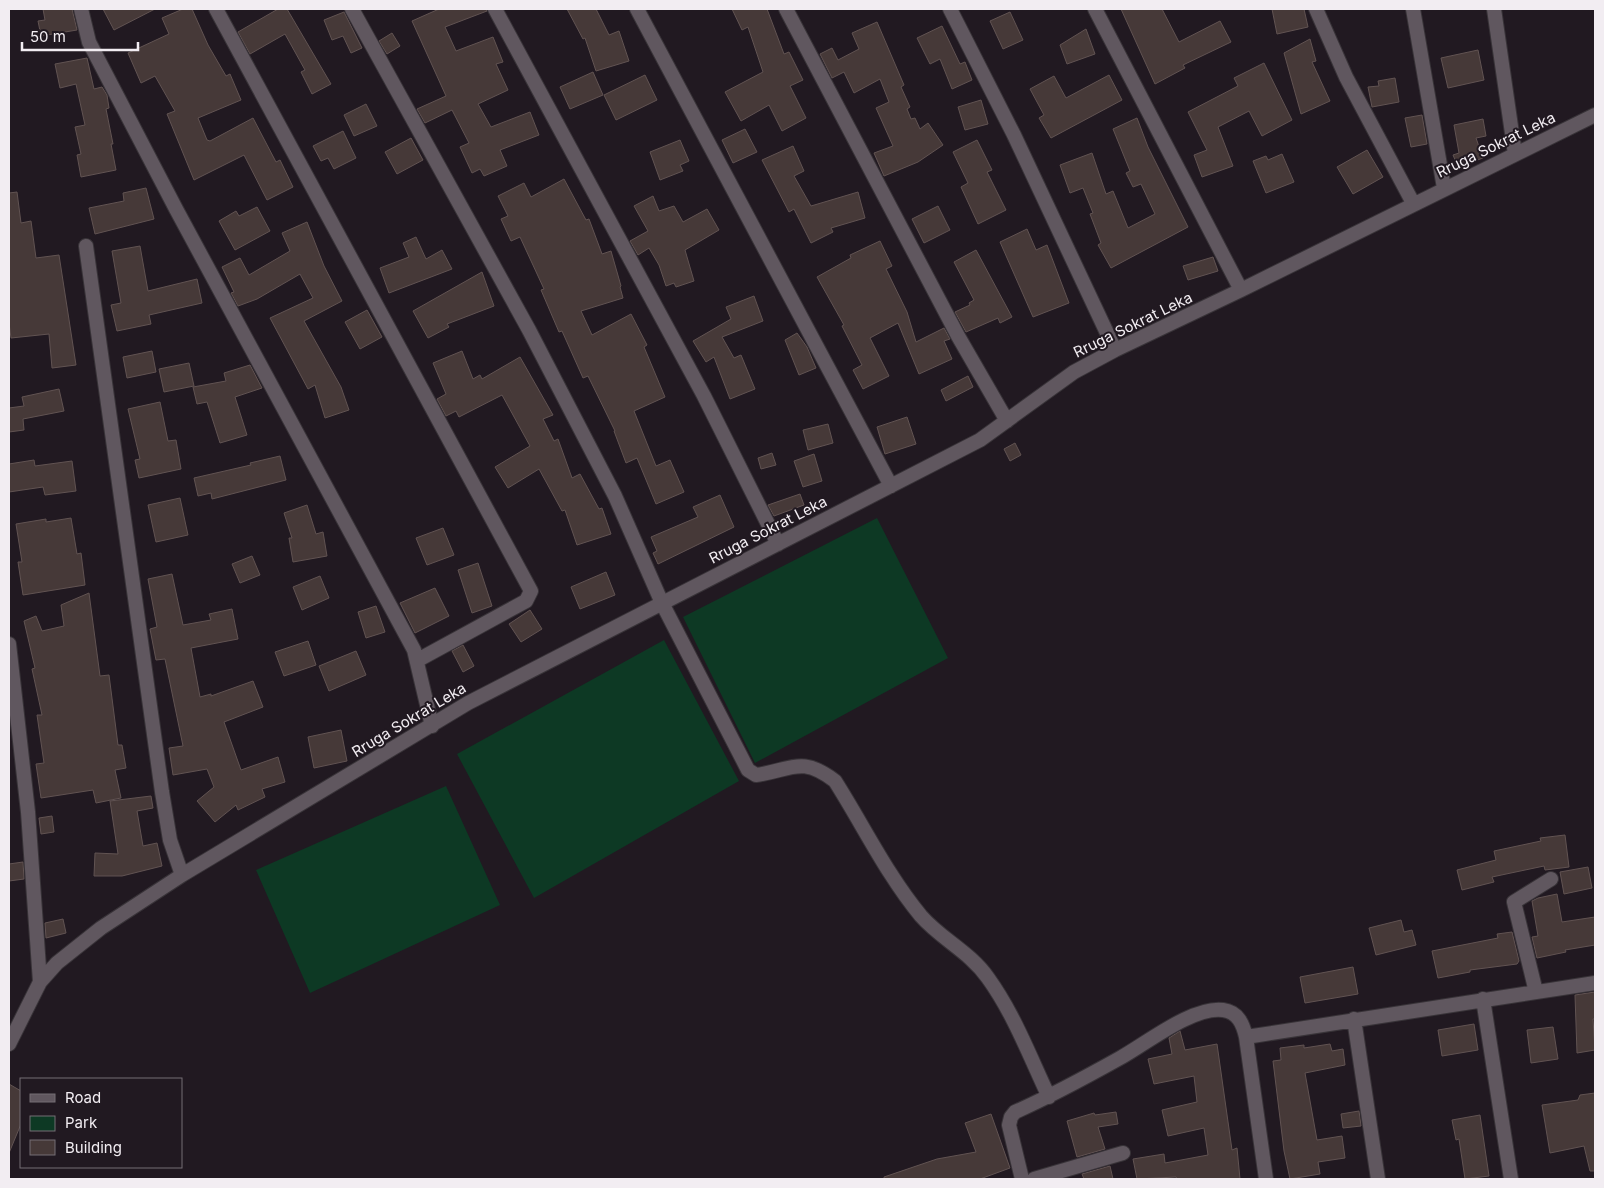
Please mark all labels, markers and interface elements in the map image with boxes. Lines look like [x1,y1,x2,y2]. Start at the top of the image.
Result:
scale bar [22,20,139,52]
text: 50 m [30,27,66,46]
street label: Rruga Sokrat Leka [1433,108,1558,182]
street label: Rruga Sokrat Leka [1070,288,1195,362]
street label: Rruga Sokrat Leka [706,492,830,568]
street label: Rruga Sokrat Leka [348,678,469,761]
legend [20,1078,182,1168]
text: Road [65,1088,101,1107]
text: Park [65,1113,98,1132]
text: Building [65,1138,122,1157]

